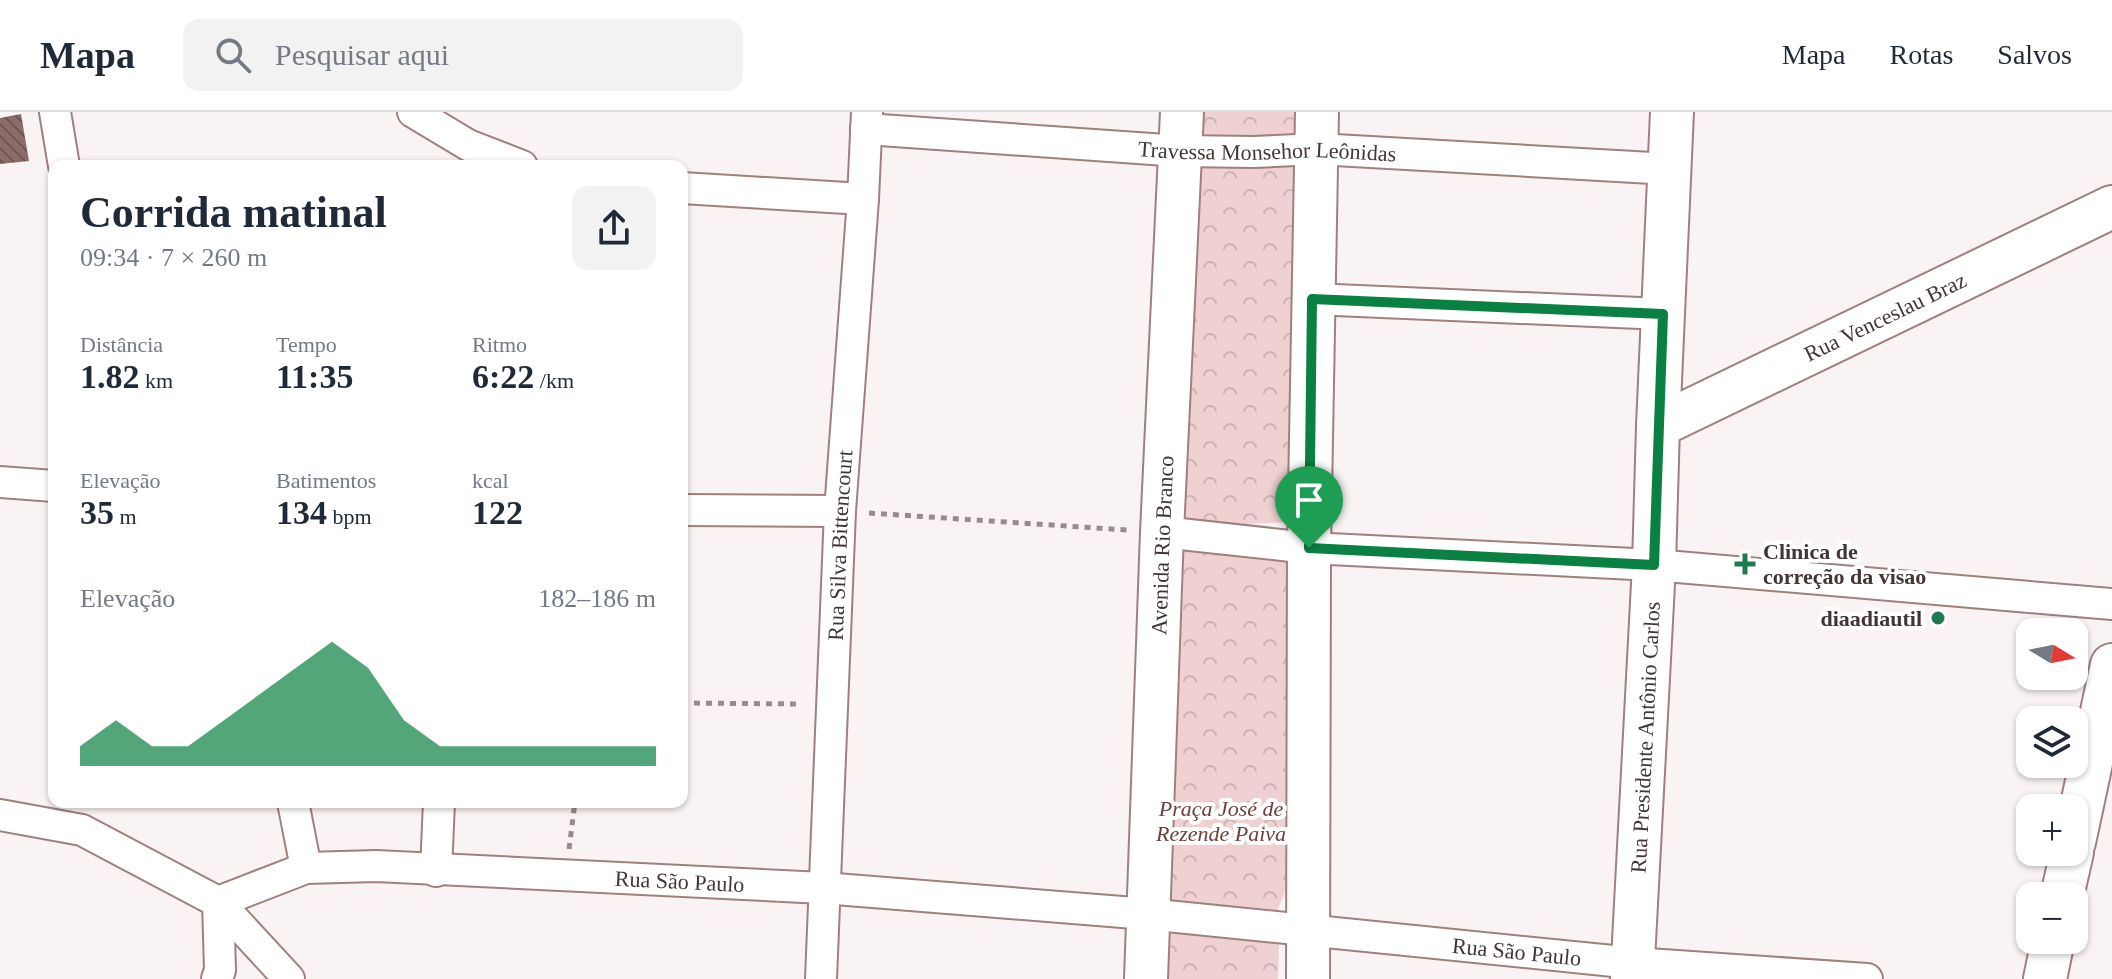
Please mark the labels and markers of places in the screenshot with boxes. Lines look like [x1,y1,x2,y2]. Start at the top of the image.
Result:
pin [1275,466,1343,548]
place label: Clinica de correção da visao [1763,539,1926,589]
marker: Clinica de correção da visao [1734,553,1756,575]
place label: diaadiautil [1821,606,1922,631]
marker: diaadiautil [1929,609,1947,627]

